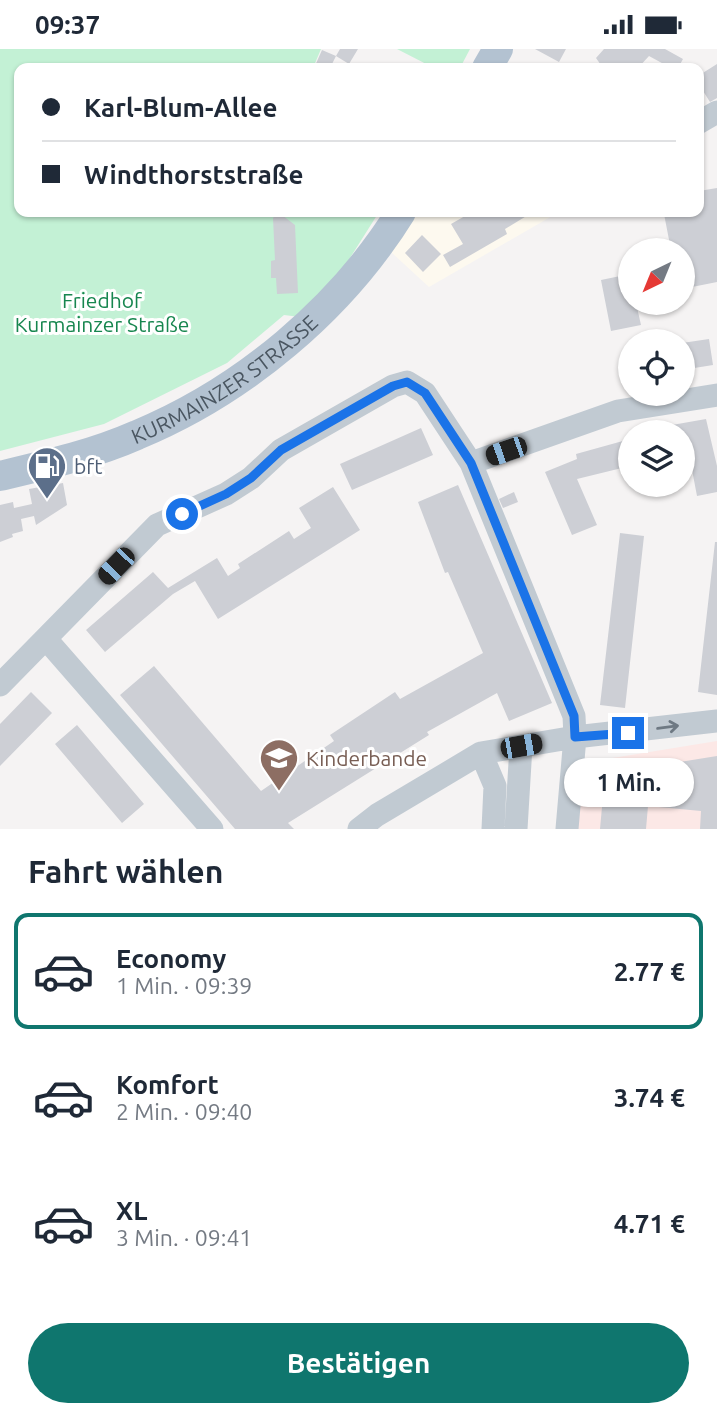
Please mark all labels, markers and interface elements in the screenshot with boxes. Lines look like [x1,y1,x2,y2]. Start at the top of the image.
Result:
text: 09:37 [35,10,100,39]
text: Karl-Blum-Allee [84,93,278,122]
text: Windthorststraße [84,160,304,189]
north arrow [618,238,695,315]
map controls [618,238,695,497]
park label: Friedhof Kurmainzer Straße [15,288,189,336]
street label: KURMAINZER STRASSE [127,310,322,448]
button: locate [618,329,695,406]
button: layers [618,420,695,497]
car [483,434,530,468]
fuel station icon: bft [26,445,68,500]
place label: bft [74,454,103,478]
route start [166,498,198,530]
car [94,544,139,588]
route end [612,717,644,749]
one-way arrow [656,720,678,733]
car [499,732,544,760]
school or university icon: Kinderbande [258,737,300,792]
place label: Kinderbande [306,746,427,770]
callout: 1 Min. [563,757,693,807]
text: 1 Min. [597,770,661,795]
text: Fahrt wählen [28,853,223,889]
icon: car [32,940,95,1003]
text: Economy [116,944,226,973]
text: 2.77 € [614,957,685,986]
text: 1 Min. · 09:39 [116,973,252,998]
icon: car [32,1066,95,1129]
text: Komfort [116,1070,219,1099]
text: 3.74 € [614,1083,685,1112]
text: 2 Min. · 09:40 [116,1099,252,1124]
icon: car [32,1192,95,1255]
text: XL [116,1196,147,1225]
text: 4.71 € [614,1209,685,1238]
text: 3 Min. · 09:41 [116,1225,252,1250]
button: Bestätigen [28,1323,689,1403]

